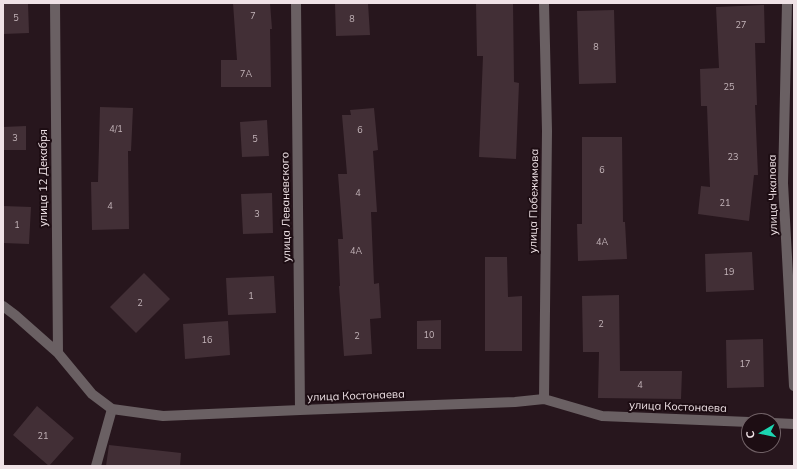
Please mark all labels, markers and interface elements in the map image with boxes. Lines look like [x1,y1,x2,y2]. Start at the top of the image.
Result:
house number: 7 [250,11,256,21]
house number: 5 [13,13,19,23]
house number: 8 [349,14,355,24]
house number: 27 [736,20,746,30]
house number: 8 [593,42,599,52]
house number: 7А [240,69,252,79]
house number: 25 [724,82,734,92]
house number: 4/1 [109,124,123,134]
house number: 6 [357,125,363,135]
street label: улица 12 Декабря [37,129,51,227]
house number: 3 [12,133,18,143]
house number: 5 [252,134,258,144]
street label: улица Побежимова [526,149,542,253]
street label: улица Леваневского [278,152,294,262]
house number: 23 [728,152,738,162]
street label: улица Чкалова [766,154,780,236]
house number: 6 [599,165,605,175]
house number: 4 [355,188,361,198]
house number: 21 [720,198,730,208]
house number: 4 [107,201,113,211]
house number: 3 [254,209,260,219]
house number: 1 [14,220,20,230]
house number: 4А [596,237,608,247]
house number: 4А [350,246,362,256]
house number: 19 [724,267,734,277]
house number: 1 [248,291,254,301]
house number: 2 [137,298,143,308]
house number: 2 [598,319,604,329]
house number: 10 [424,330,434,340]
house number: 2 [354,331,360,341]
house number: 16 [202,335,212,345]
house number: 17 [740,359,750,369]
house number: 4 [637,380,643,390]
street label: улица Костонаева [307,388,405,404]
street label: улица Костонаева [629,399,727,415]
north arrow [741,413,781,453]
text: С [743,430,758,440]
house number: 21 [38,431,48,441]

